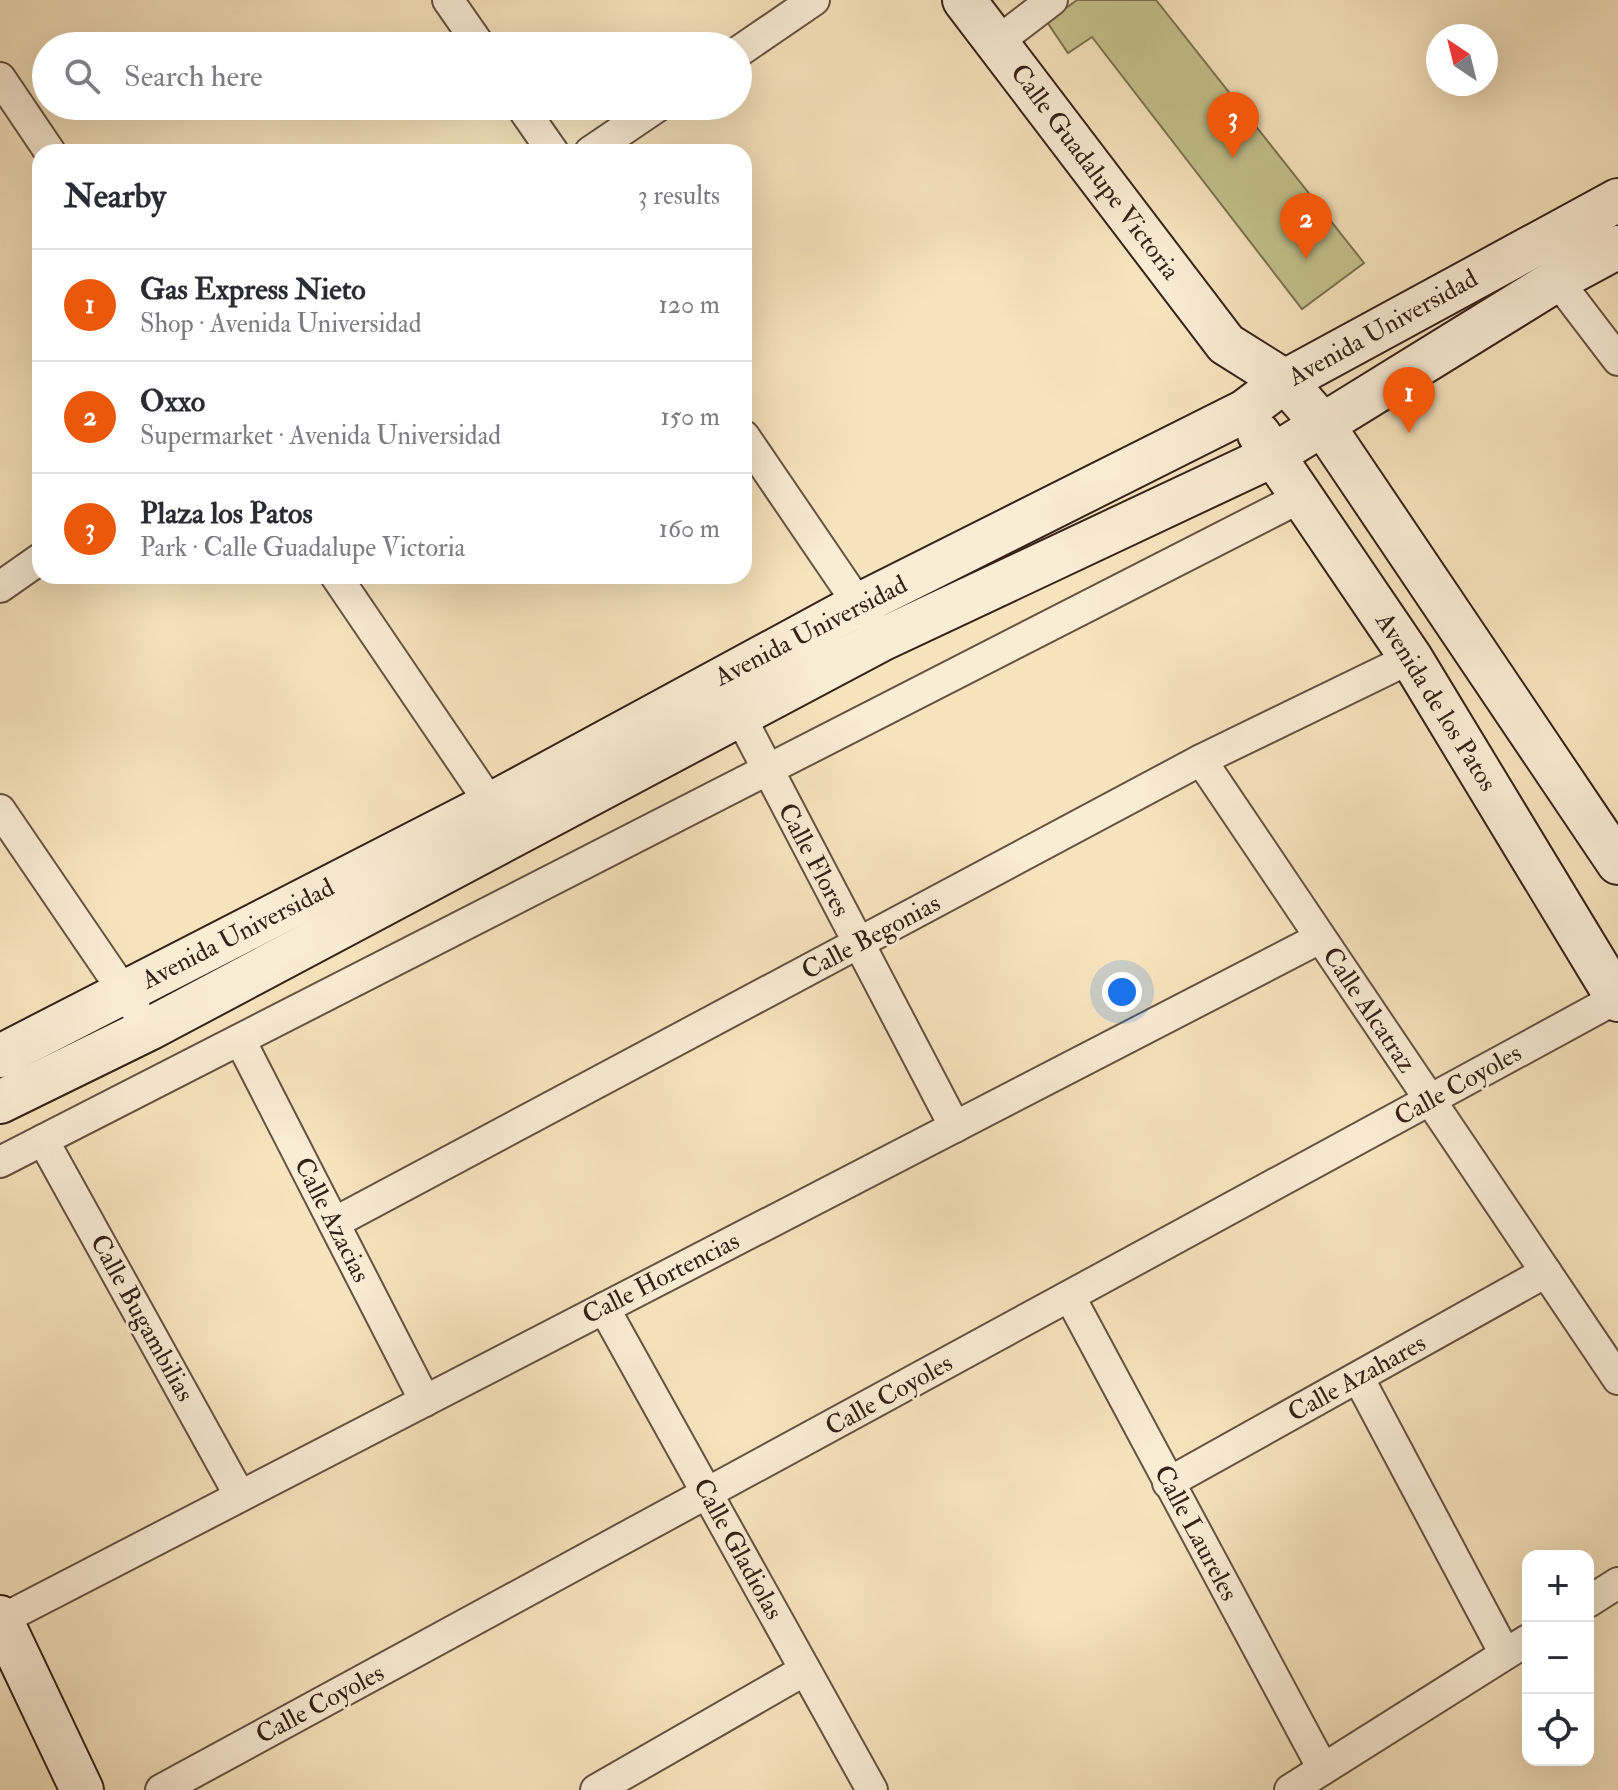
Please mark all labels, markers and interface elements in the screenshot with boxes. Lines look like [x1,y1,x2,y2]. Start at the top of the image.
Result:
north arrow [1426,24,1498,96]
search box [32,32,752,120]
icon: search [60,54,104,98]
text: Search here [124,58,263,95]
street label: Calle Guadalupe Victoria [1003,58,1187,287]
pin: 3 [1207,92,1259,158]
text: Nearby [64,175,166,218]
text: 3 results [638,180,720,212]
pin: 2 [1280,193,1332,259]
street label: Avenida Universidad [1282,263,1484,394]
text: Gas Express Nieto [140,271,366,308]
text: 1 [85,289,95,321]
text: 120 m [659,289,720,321]
text: Shop · Avenida Universidad [140,308,422,340]
pin: 1 [1383,367,1435,433]
text: Oxxo [140,383,205,420]
text: 2 [83,401,97,433]
text: 150 m [661,401,720,433]
text: Supermarket · Avenida Universidad [140,420,501,452]
text: Plaza los Patos [140,495,313,532]
text: 3 [85,513,95,545]
text: 160 m [659,513,720,545]
text: Park · Calle Guadalupe Victoria [140,532,465,564]
street label: Avenida Universidad [708,569,913,694]
street label: Avenida de los Patos [1368,606,1504,797]
street label: Calle Flores [771,798,857,922]
street label: Avenida Universidad [135,872,340,997]
street label: Calle Begonias [796,887,946,987]
street label: Calle Alcatraz [1315,941,1423,1079]
your location [1102,972,1142,1012]
street label: Calle Coyoles [1389,1037,1527,1133]
street label: Calle Azacias [287,1152,377,1288]
street label: Calle Hortencias [577,1225,745,1331]
street label: Calle Bugambilias [83,1229,201,1407]
street label: Calle Azahares [1282,1327,1432,1429]
street label: Calle Coyoles [820,1347,958,1443]
street label: Calle Laureles [1147,1460,1245,1606]
street label: Calle Gladiolas [686,1473,790,1625]
map controls [1522,1550,1594,1766]
button: + [1522,1550,1594,1622]
button: − [1522,1622,1594,1694]
street label: Calle Coyoles [250,1657,390,1751]
button: locate [1522,1694,1594,1766]

